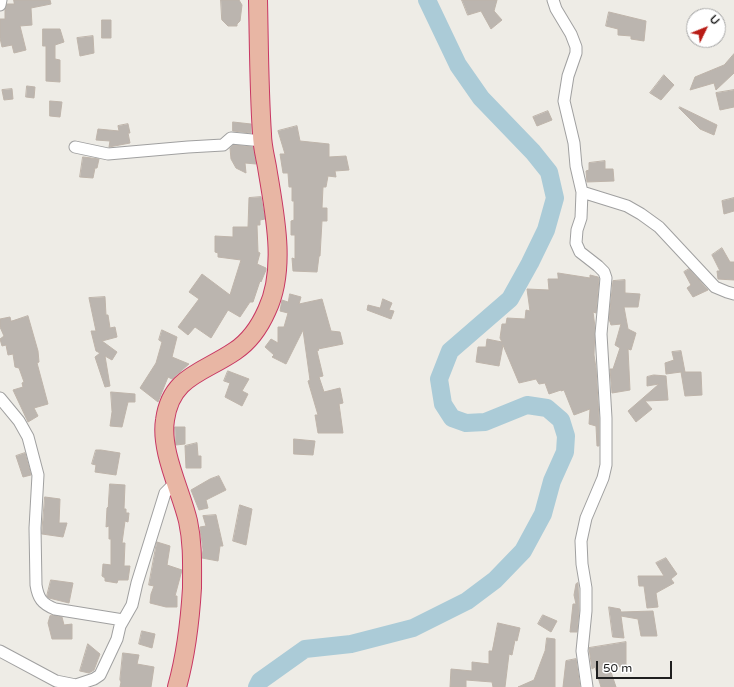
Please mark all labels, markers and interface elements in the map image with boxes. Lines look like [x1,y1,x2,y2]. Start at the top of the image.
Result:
north arrow [686,8,726,48]
text: U [707,13,722,28]
scale bar [598,653,674,679]
text: 50 m [603,661,632,675]

